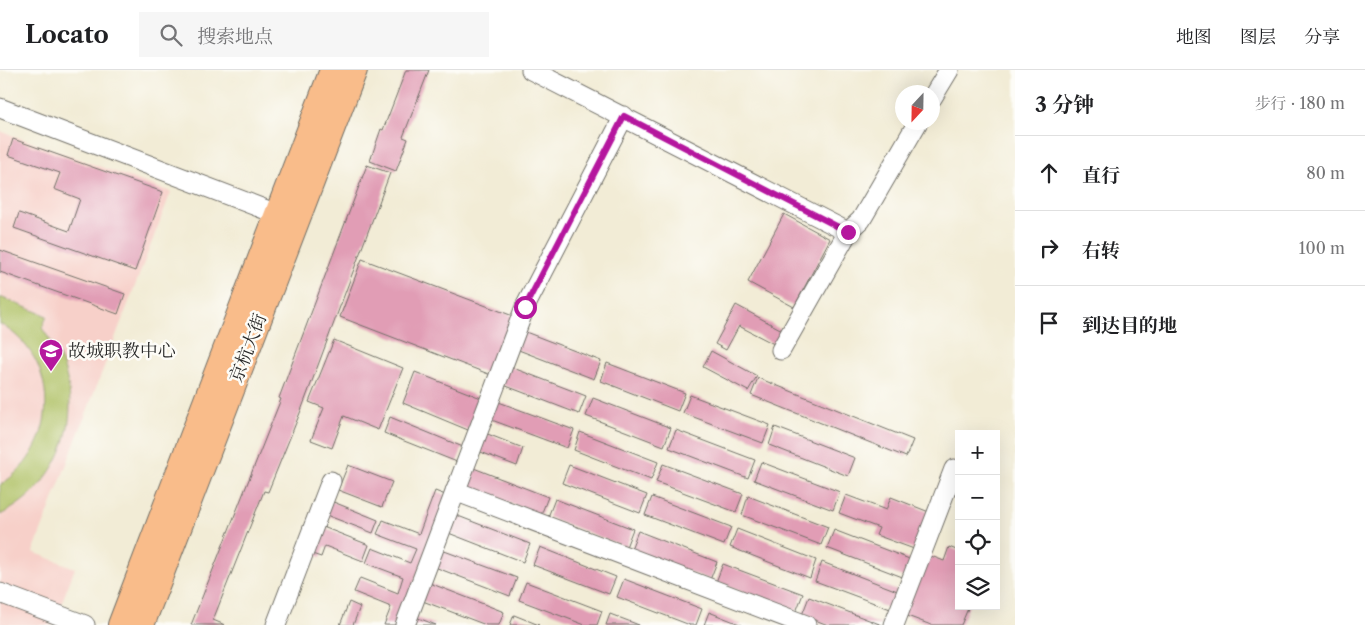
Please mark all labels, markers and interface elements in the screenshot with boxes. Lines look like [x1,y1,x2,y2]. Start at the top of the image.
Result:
search box [139,12,489,57]
text: Locato [25,20,109,49]
icon: search [157,21,185,49]
text: 搜索地点 [197,25,273,48]
text: 地图 [1176,26,1212,48]
text: 图层 [1240,26,1276,48]
text: 分享 [1304,26,1340,48]
north arrow [895,85,940,130]
text: 3 分钟 [1035,92,1094,117]
text: 步行 · 180 m [1254,93,1345,113]
icon: ahead [1035,159,1063,187]
text: 80 m [1306,163,1345,183]
text: 直行 [1082,164,1120,187]
route end [837,221,860,244]
icon: right [1035,234,1063,262]
text: 100 m [1299,238,1345,258]
text: 右转 [1082,239,1120,262]
route start [514,296,537,319]
icon: arrive [1035,309,1063,337]
street label: 京杭大街 [225,310,271,386]
text: 到达目的地 [1082,314,1177,337]
school or university icon: 故城职教中心 [38,338,64,372]
place label: 故城职教中心 [68,340,176,362]
map controls [955,430,1000,610]
button: + [955,430,1000,475]
button: − [955,475,1000,520]
button: locate [955,520,1000,565]
button: layers [955,565,1000,610]

